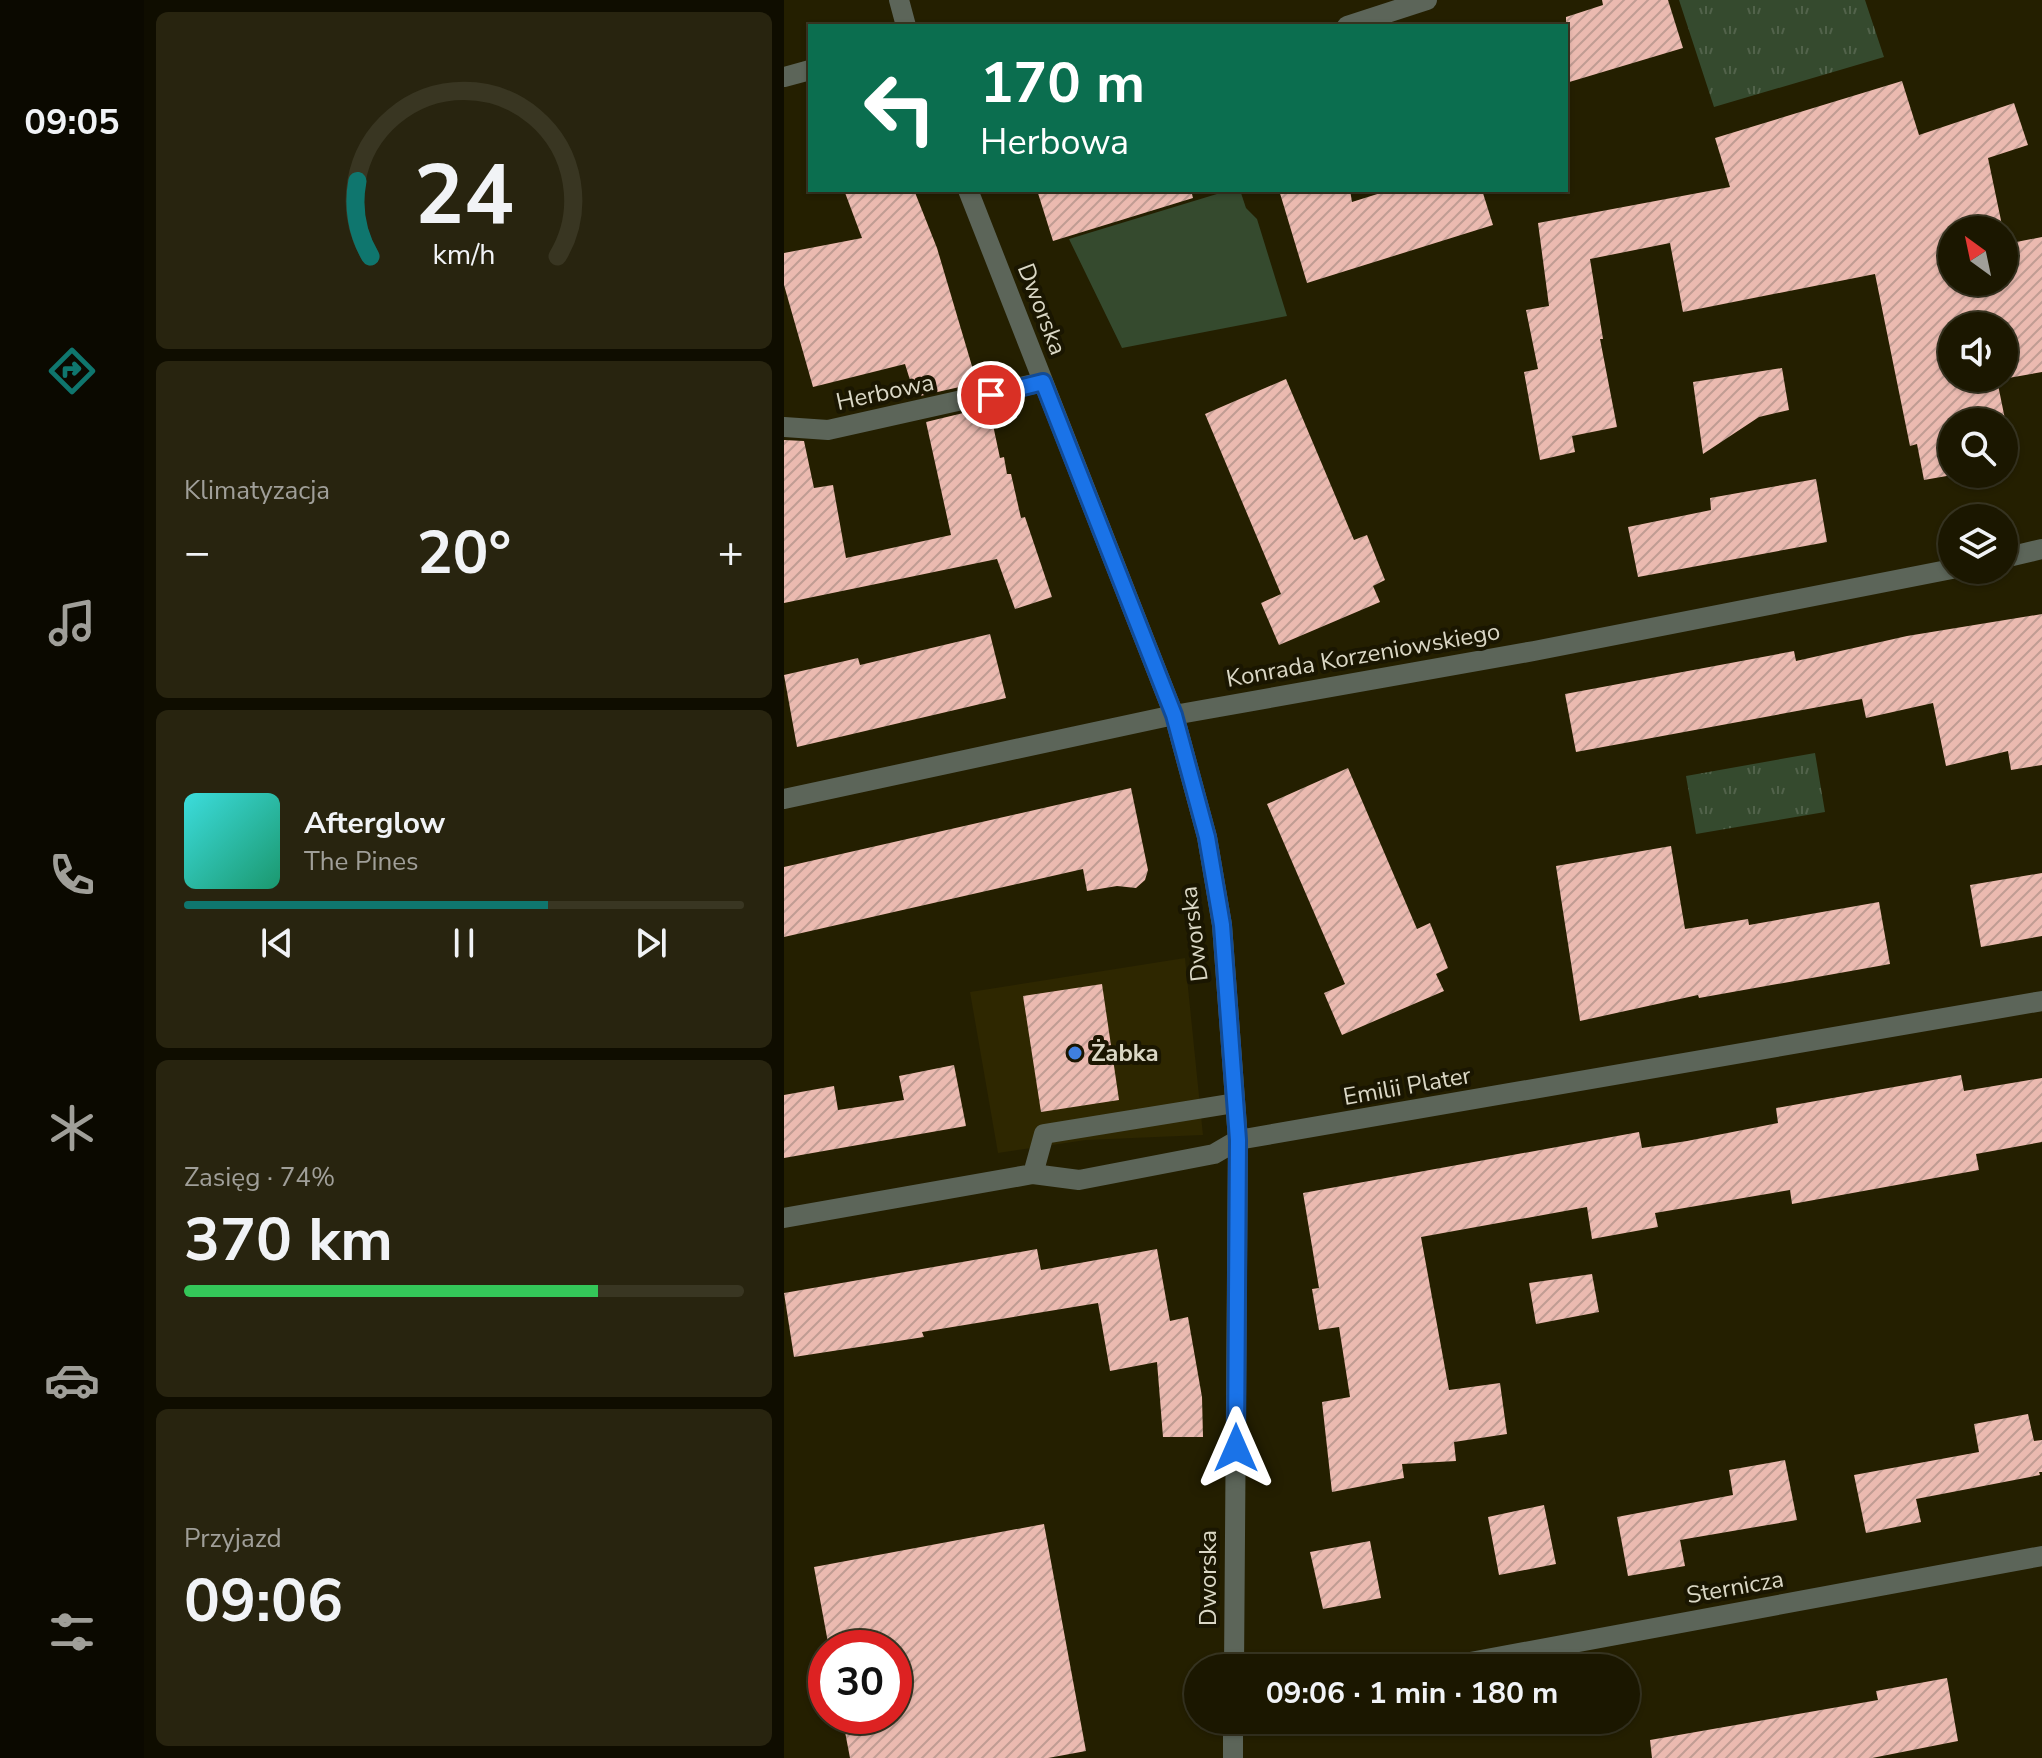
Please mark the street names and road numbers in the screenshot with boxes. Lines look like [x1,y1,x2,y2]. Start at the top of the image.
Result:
street label: Dworska [1010,259,1074,359]
street label: Herbowa [833,366,937,418]
street label: Konrada Korzeniowskiego [1223,615,1503,695]
street label: Dworska [1172,885,1216,983]
street label: Emilii Plater [1341,1059,1474,1113]
street label: Dworska [1192,1530,1224,1626]
street label: Sternicza [1684,1563,1786,1611]

